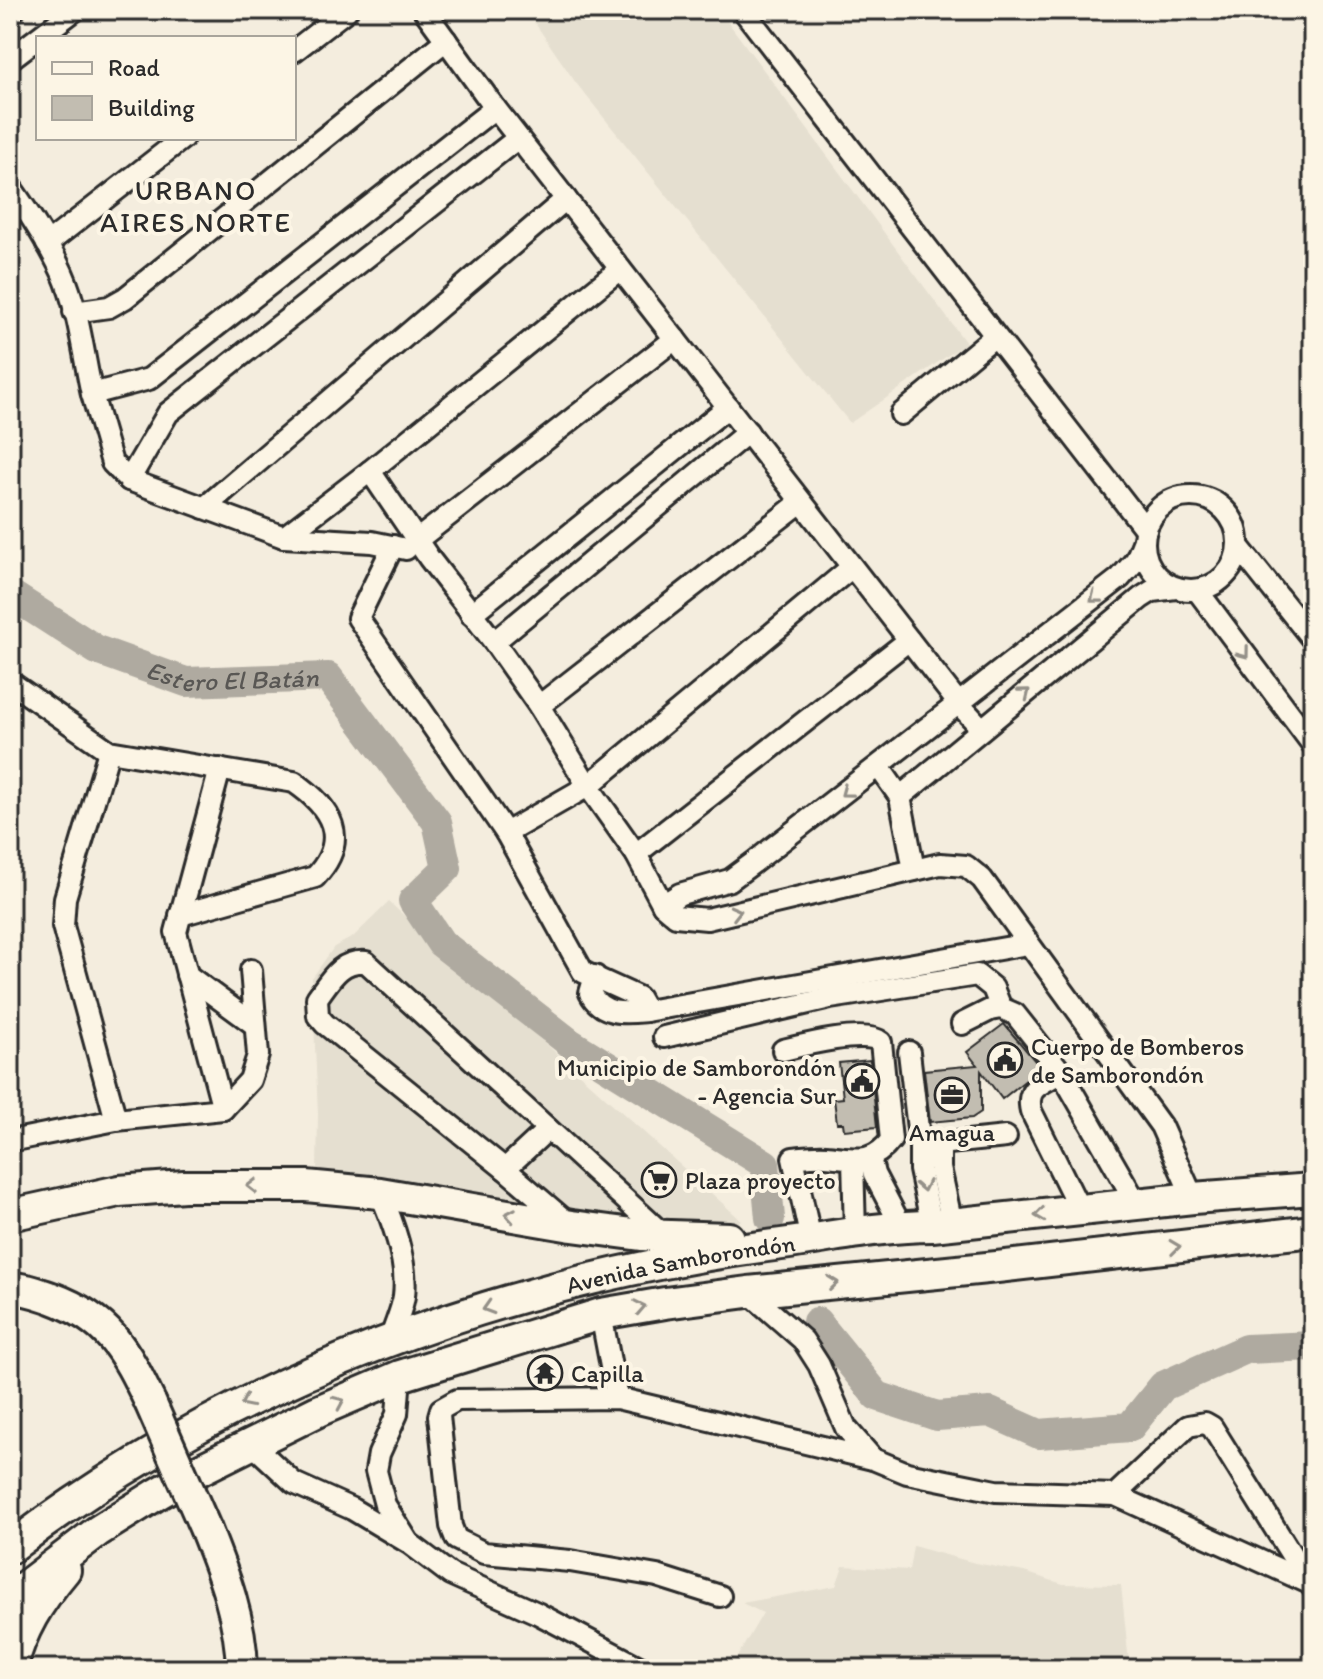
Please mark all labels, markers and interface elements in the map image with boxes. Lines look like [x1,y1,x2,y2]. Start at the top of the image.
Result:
legend [36,36,296,140]
text: Road [108,53,160,82]
text: Building [108,93,195,122]
district label: URBANO AIRES NORTE [100,173,292,239]
one-way arrow [1090,588,1104,603]
one-way arrow [1234,644,1248,658]
water label: Estero El Batán [142,653,319,698]
one-way arrow [1016,688,1030,703]
one-way arrow [840,783,855,797]
one-way arrow [728,904,742,921]
place label: Cuerpo de Bomberos de Samborondón [1031,1032,1244,1089]
public building icon: Cuerpo de Bomberos de Samborondón [986,1041,1024,1079]
place label: Municipio de Samborondón - Agencia Sur [557,1053,836,1110]
public building icon: Municipio de Samborondón - Agencia Sur [843,1062,881,1100]
office icon: Amagua [933,1076,971,1114]
place label: Amagua [909,1118,995,1147]
supermarket icon: Plaza proyecto [640,1161,678,1199]
place label: Plaza proyecto [685,1166,836,1195]
one-way arrow [245,1177,258,1194]
one-way arrow [914,1179,931,1193]
one-way arrow [1033,1206,1046,1223]
one-way arrow [503,1208,517,1225]
street label: Avenida Samborondón [563,1228,797,1299]
one-way arrow [1169,1238,1182,1255]
one-way arrow [827,1275,840,1292]
one-way arrow [482,1299,496,1315]
one-way arrow [633,1300,646,1317]
temple icon: Capilla [526,1354,564,1392]
place label: Capilla [571,1359,644,1388]
one-way arrow [240,1392,255,1408]
one-way arrow [331,1396,345,1412]

